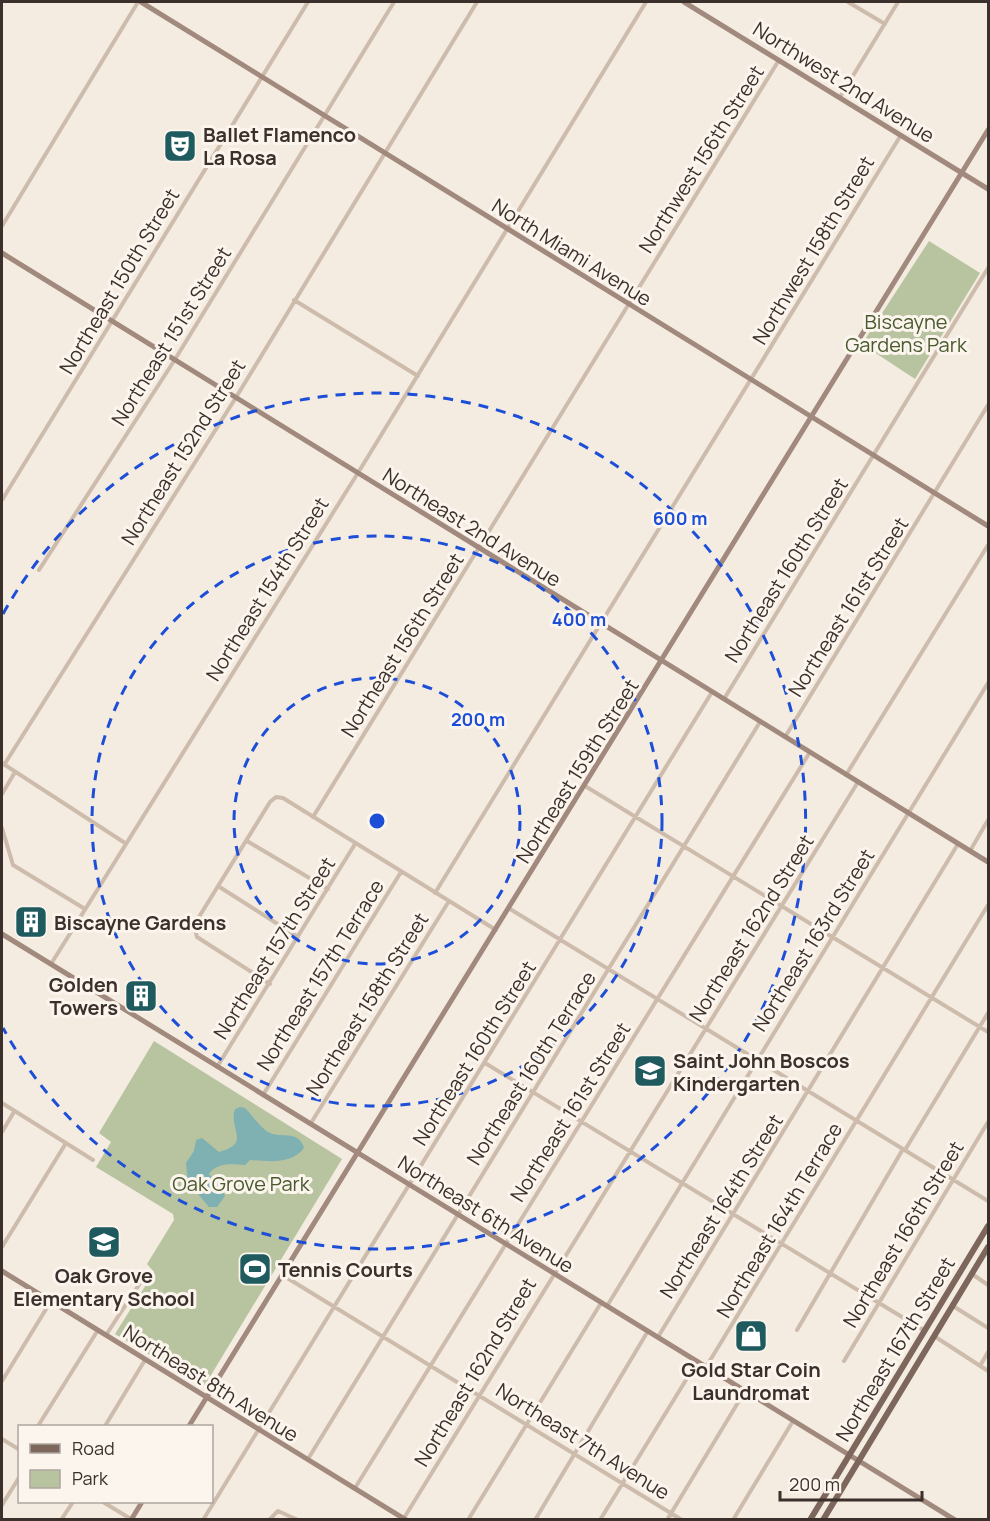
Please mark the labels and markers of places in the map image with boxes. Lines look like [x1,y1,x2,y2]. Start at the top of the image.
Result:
place label: Ballet Flamenco La Rosa [203,121,356,171]
theatre icon: Ballet Flamenco La Rosa [162,128,198,164]
centre of rings [367,811,387,831]
building icon: Biscayne Gardens [13,904,49,940]
place label: Biscayne Gardens [54,909,226,936]
place label: Golden Towers [49,971,118,1021]
building icon: Golden Towers [123,978,159,1014]
place label: Saint John Boscos Kindergarten [673,1047,850,1097]
school or university icon: Saint John Boscos Kindergarten [632,1053,668,1089]
school or university icon: Oak Grove Elementary School [86,1224,122,1260]
sports icon: Tennis Courts [237,1251,273,1287]
place label: Tennis Courts [278,1256,413,1283]
place label: Oak Grove Elementary School [13,1262,195,1312]
shop icon: Gold Star Coin Laundromat [733,1318,769,1354]
place label: Gold Star Coin Laundromat [681,1356,821,1406]

